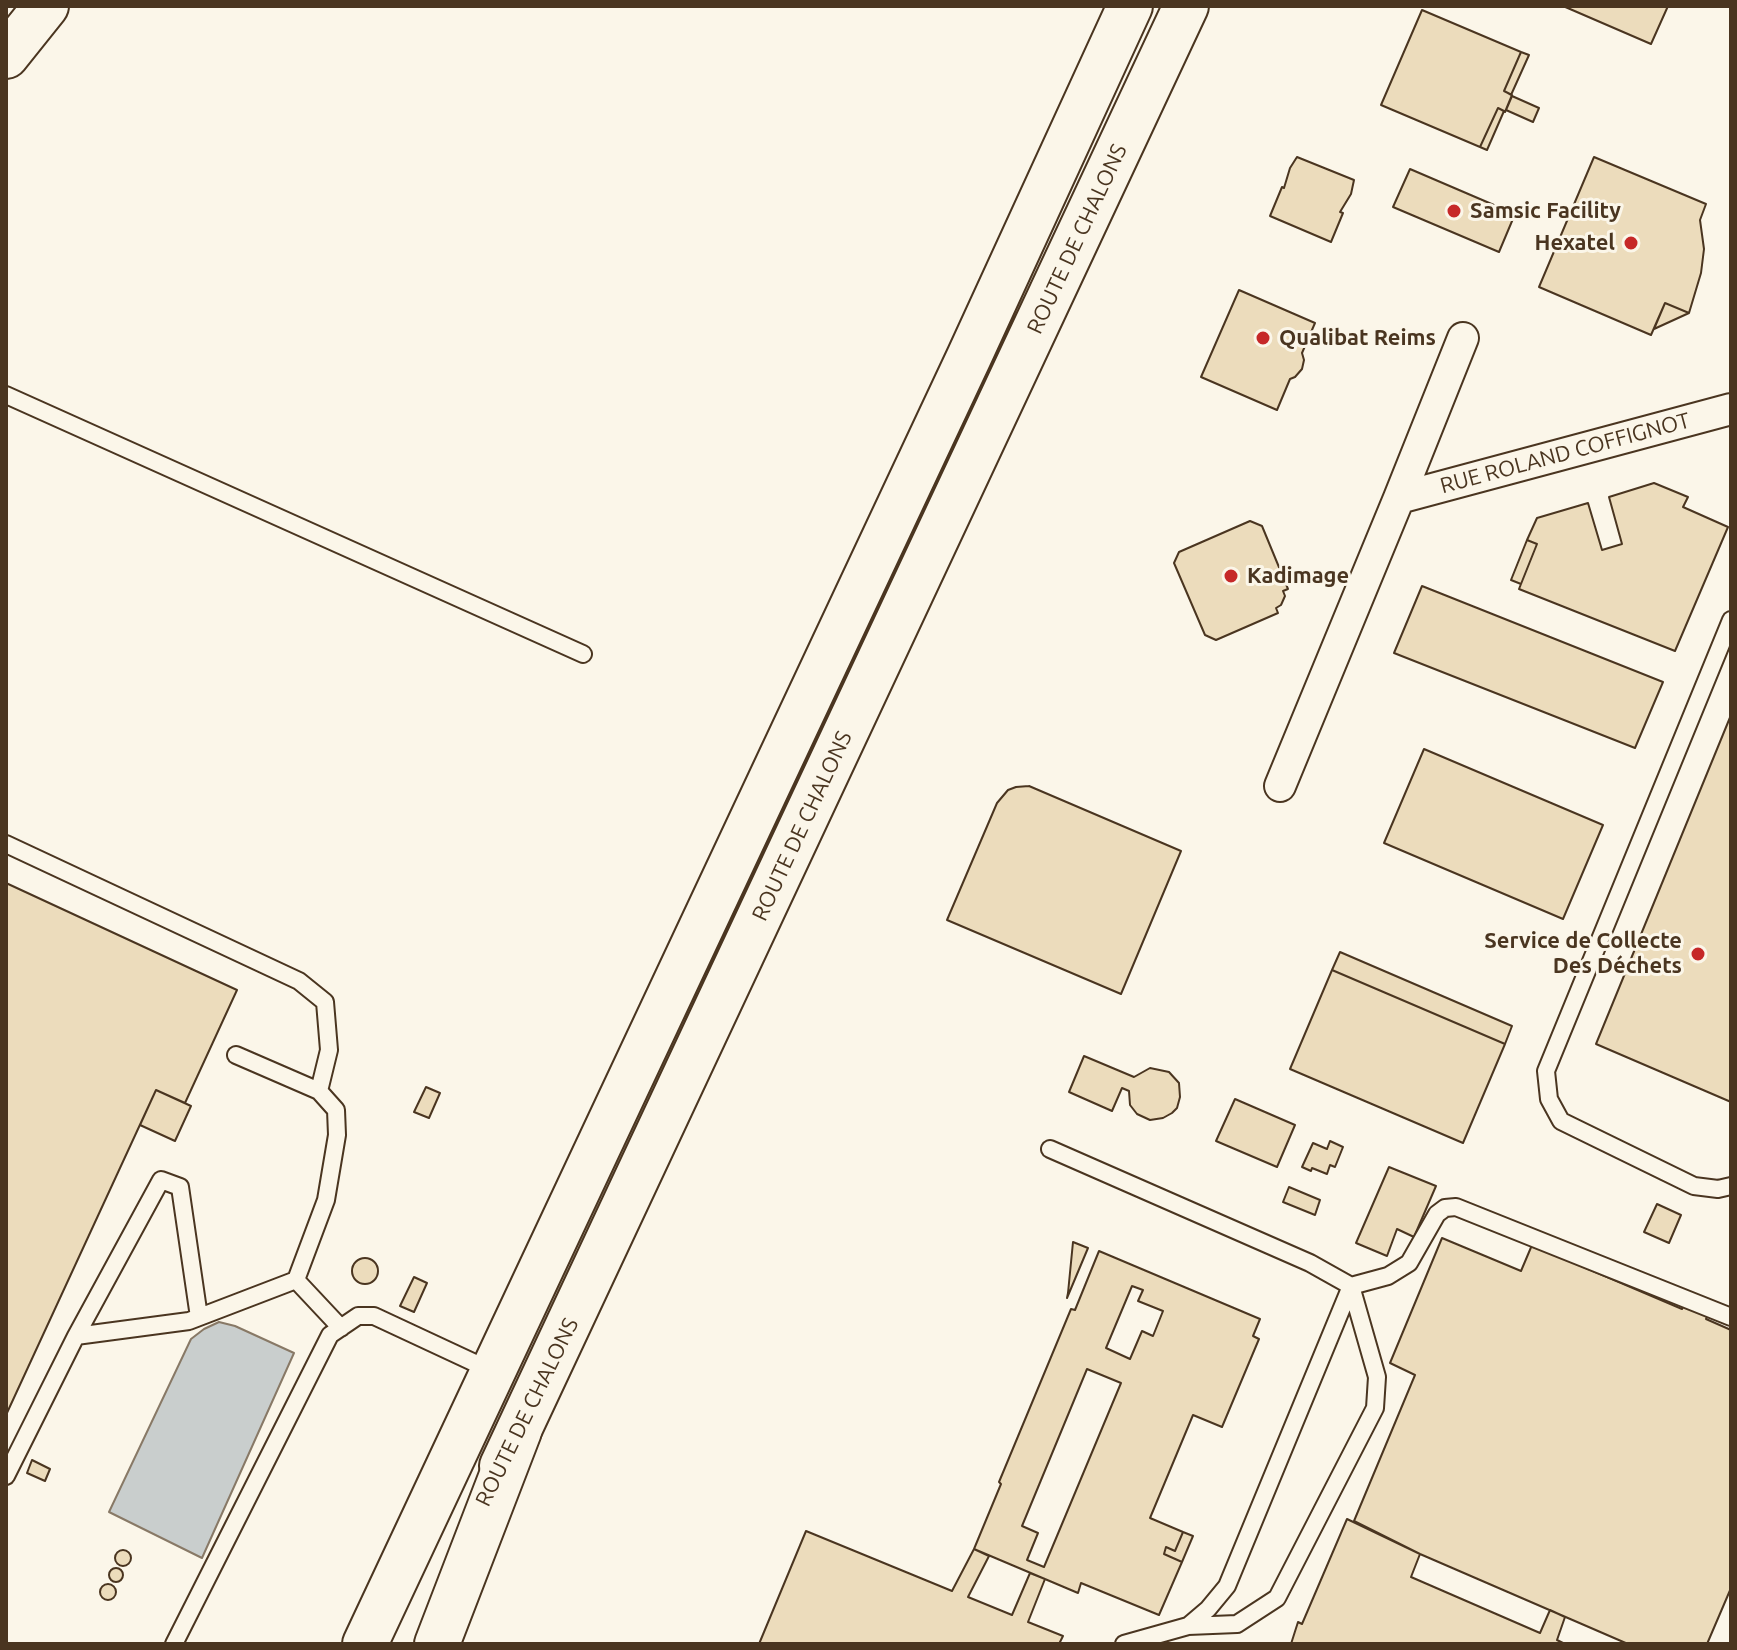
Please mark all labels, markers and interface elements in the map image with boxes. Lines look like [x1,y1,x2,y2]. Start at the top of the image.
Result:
street label: ROUTE DE CHALONS [1021,140,1133,338]
place label: Samsic Facility [1470,198,1621,224]
marker: Samsic Facility [1445,202,1463,220]
place label: Hexatel [1534,230,1615,256]
marker: Hexatel [1622,234,1640,252]
place label: Qualibat Reims [1279,325,1436,351]
marker: Qualibat Reims [1254,329,1272,347]
street label: RUE ROLAND COFFIGNOT [1437,407,1693,499]
place label: Kadimage [1247,563,1349,589]
marker: Kadimage [1222,567,1240,585]
street label: ROUTE DE CHALONS [746,727,858,925]
place label: Service de Collecte Des Déchets [1484,928,1682,980]
marker: Service de Collecte Des Déchets [1689,945,1707,963]
street label: ROUTE DE CHALONS [470,1314,584,1510]

